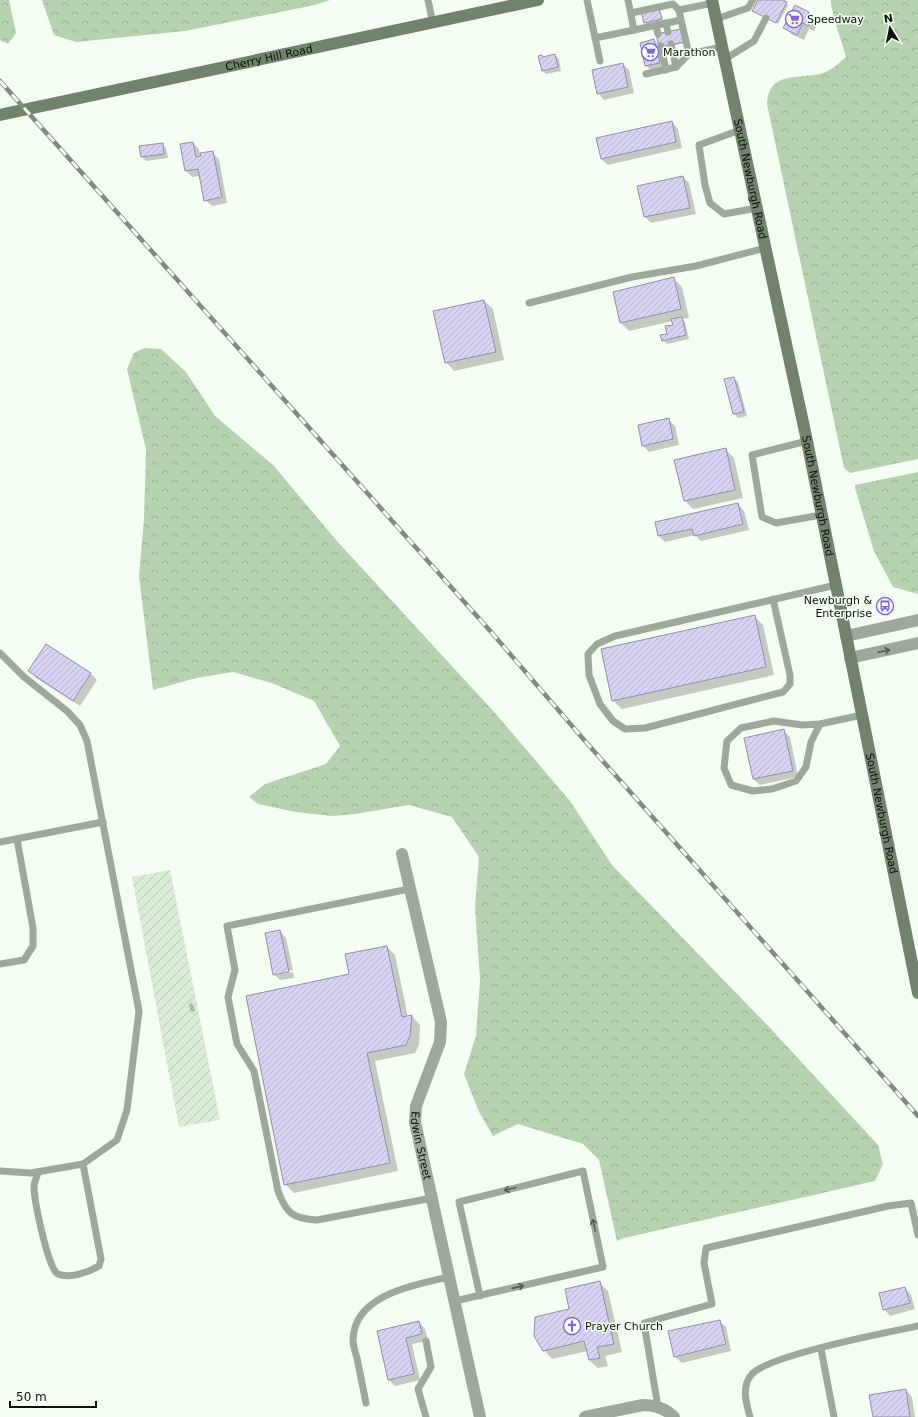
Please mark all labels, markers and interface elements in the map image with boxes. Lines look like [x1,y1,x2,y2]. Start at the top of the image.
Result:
north arrow [870,8,910,48]
supermarket icon: Speedway [784,9,804,29]
text: N [883,11,894,26]
place label: Speedway [807,13,864,26]
street label: Cherry Hill Road [224,42,314,73]
supermarket icon: Marathon [640,42,660,62]
place label: Marathon [663,46,716,59]
street label: South Newburgh Road [731,117,770,240]
street label: South Newburgh Road [799,434,837,557]
place label: Newburgh & Enterprise [804,594,872,620]
bus stop icon: Newburgh & Enterprise [875,596,895,616]
one-way arrow [877,646,890,654]
street label: South Newburgh Road [863,752,900,875]
street label: Edwin Street [408,1111,434,1182]
one-way arrow [504,1186,517,1193]
one-way arrow [590,1219,598,1232]
one-way arrow [511,1282,524,1290]
church icon: Prayer Church [562,1316,582,1336]
place label: Prayer Church [585,1320,663,1333]
scale bar [10,1383,96,1409]
text: 50 m [16,1390,47,1404]

